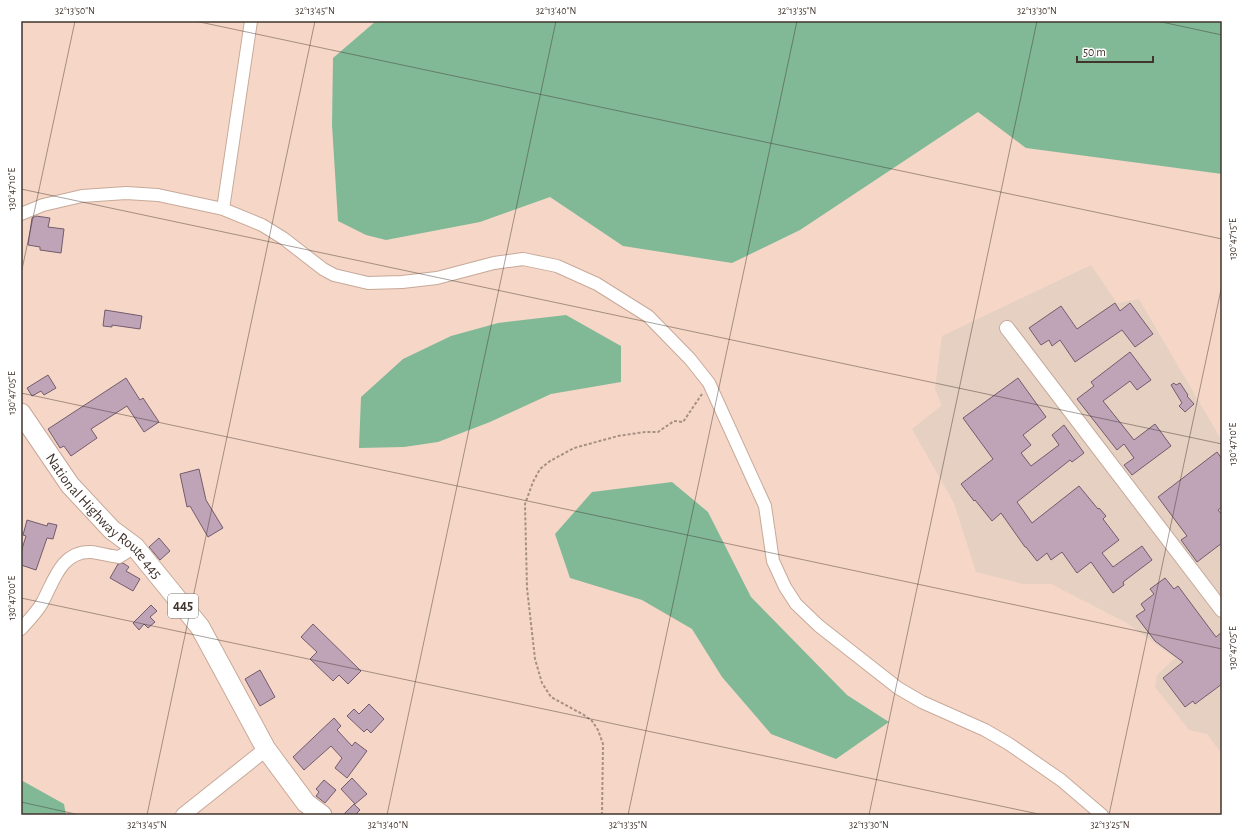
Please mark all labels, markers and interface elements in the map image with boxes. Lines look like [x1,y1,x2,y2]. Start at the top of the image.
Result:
text: 32°13'50"N [55,6,95,16]
text: 32°13'45"N [295,6,335,16]
text: 32°13'40"N [536,6,576,16]
text: 32°13'35"N [778,6,816,16]
text: 32°13'30"N [1017,6,1057,16]
scale bar [1077,38,1153,64]
text: 50 m [1083,46,1106,58]
text: 130°47'10"E [7,167,17,210]
text: 130°47'15"E [1228,218,1238,260]
text: 130°47'05"E [7,371,17,415]
text: 130°47'10"E [1228,422,1238,465]
street label: National Highway Route 445 [43,450,165,582]
text: 130°47'00"E [7,576,17,620]
road number: 445 [168,594,198,618]
text: 130°47'05"E [1228,626,1238,670]
text: 32°13'45"N [127,820,167,830]
text: 32°13'40"N [368,820,408,830]
text: 32°13'35"N [609,820,647,830]
text: 32°13'30"N [849,820,889,830]
text: 32°13'25"N [1090,820,1130,830]

